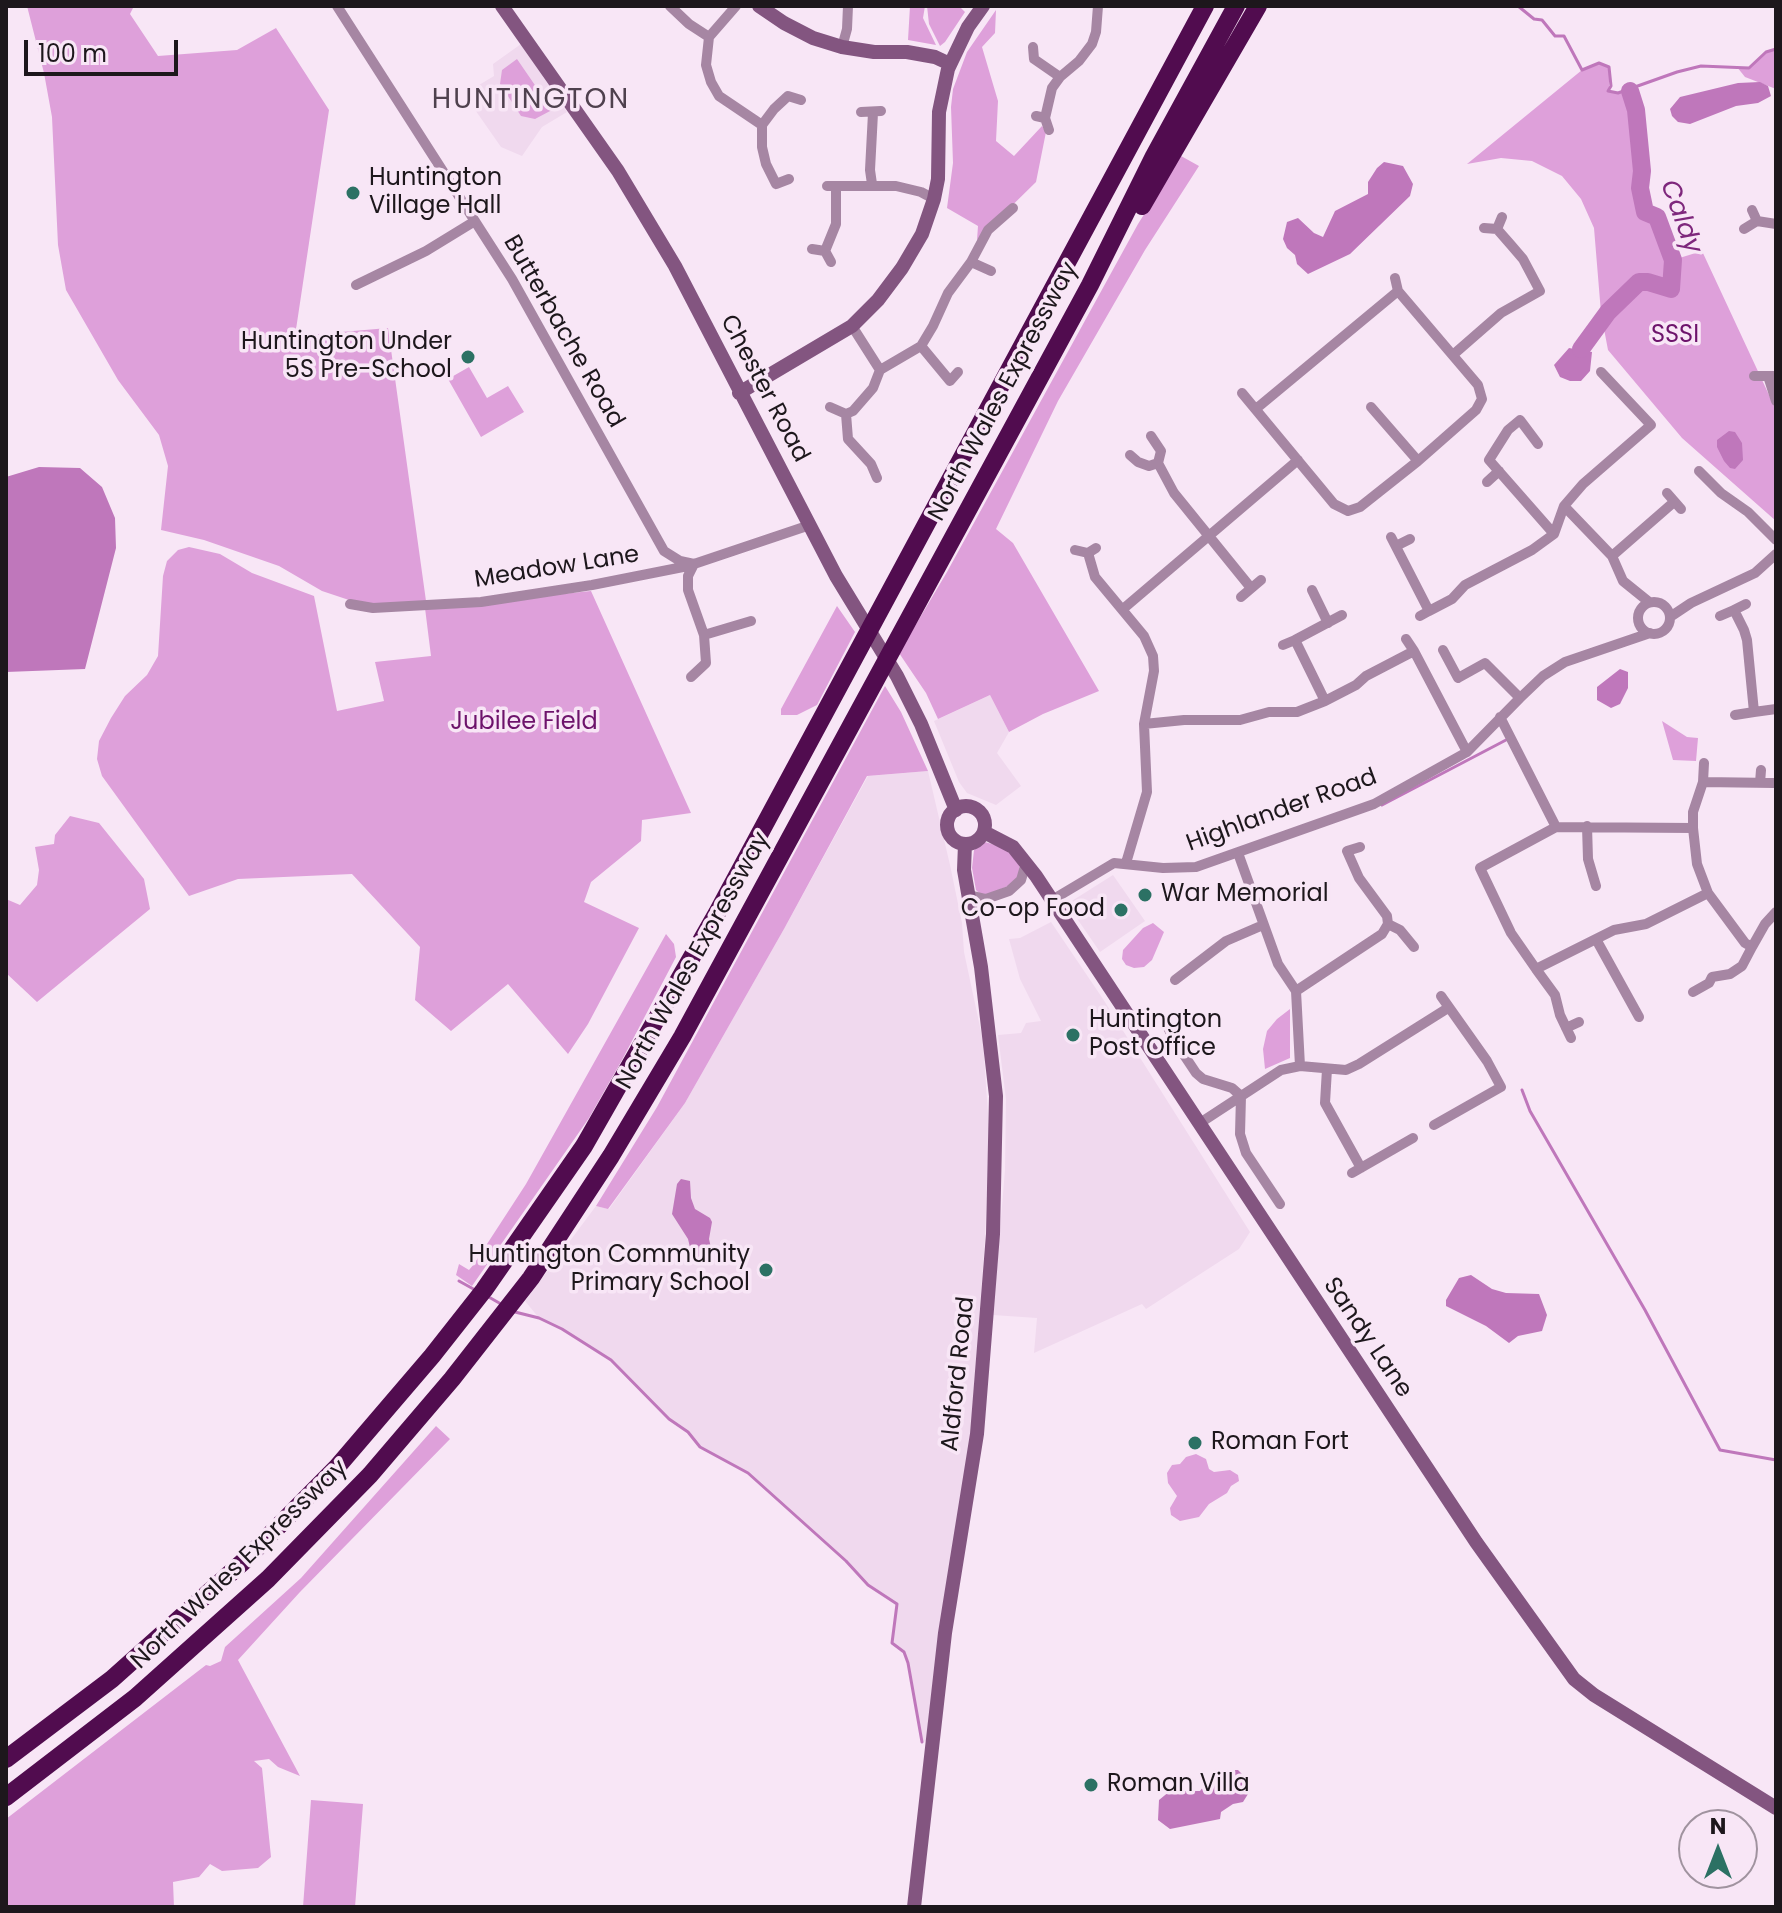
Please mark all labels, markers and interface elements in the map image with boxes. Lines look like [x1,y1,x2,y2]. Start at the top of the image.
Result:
scale bar [28,24,182,74]
text: 100 m [38,37,107,70]
district label: HUNTINGTON [432,84,630,118]
place label: Huntington Village Hall [369,165,502,221]
water label: Caldy [1652,176,1708,258]
marker: Huntington Village Hall [344,184,362,202]
street label: Butterbache Road [496,231,630,433]
street label: North Wales Expressway [923,257,1085,527]
street label: Chester Road [713,310,815,468]
park label: SSSI [1651,322,1699,350]
place label: Huntington Under 5S Pre-School [241,329,452,385]
marker: Huntington Under 5S Pre-School [459,348,477,366]
street label: Meadow Lane [473,541,641,595]
park label: Jubilee Field [450,709,598,737]
street label: Highlander Road [1183,763,1381,859]
street label: North Wales Expressway [611,827,777,1095]
place label: War Memorial [1161,881,1329,909]
marker: War Memorial [1136,886,1154,904]
place label: Co-op Food [961,896,1105,924]
marker: Co-op Food [1112,901,1130,919]
place label: Huntington Post Office [1089,1007,1222,1063]
marker: Huntington Post Office [1064,1026,1082,1044]
place label: Huntington Community Primary School [468,1242,750,1298]
marker: Huntington Community Primary School [757,1261,775,1279]
street label: Sandy Lane [1316,1272,1418,1404]
street label: Aldford Road [937,1295,981,1453]
place label: Roman Fort [1211,1429,1349,1457]
marker: Roman Fort [1186,1434,1204,1452]
street label: North Wales Expressway [126,1454,354,1676]
place label: Roman Villa [1107,1771,1250,1799]
marker: Roman Villa [1082,1776,1100,1794]
north arrow [1678,1809,1758,1889]
text: N [1710,1811,1726,1842]

